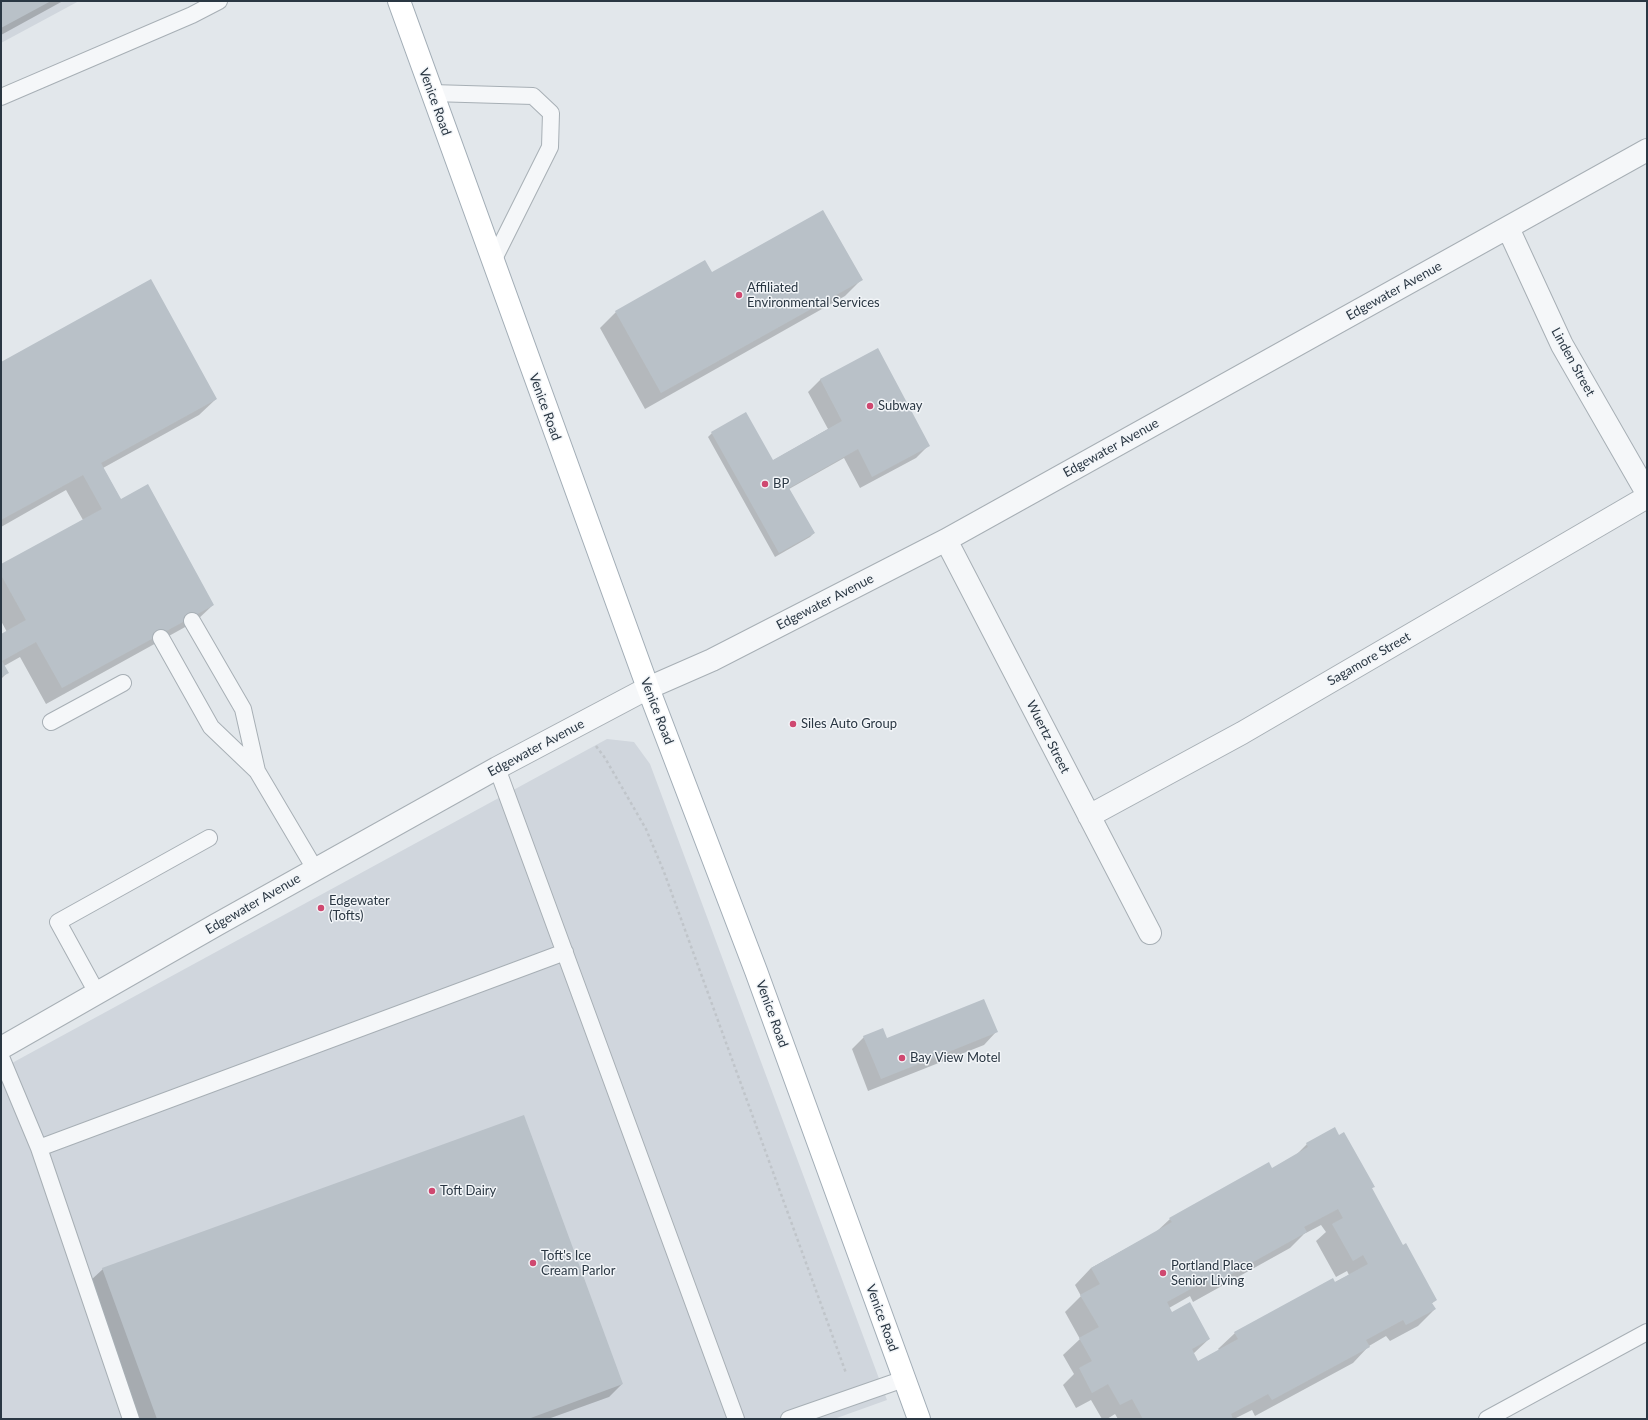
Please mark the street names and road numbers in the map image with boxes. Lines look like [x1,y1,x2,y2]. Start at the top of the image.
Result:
street label: Venice Road [416,66,454,138]
street label: Edgewater Avenue [1343,258,1445,324]
street label: Linden Street [1548,325,1598,399]
street label: Venice Road [526,371,564,443]
street label: Edgewater Avenue [1060,415,1162,481]
street label: Edgewater Avenue [774,571,876,633]
street label: Sagamore Street [1325,629,1413,689]
street label: Venice Road [637,675,677,747]
street label: Wuertz Street [1023,698,1073,776]
street label: Edgewater Avenue [485,716,587,780]
street label: Edgewater Avenue [203,870,303,938]
street label: Venice Road [753,978,791,1050]
street label: Venice Road [863,1282,901,1354]

